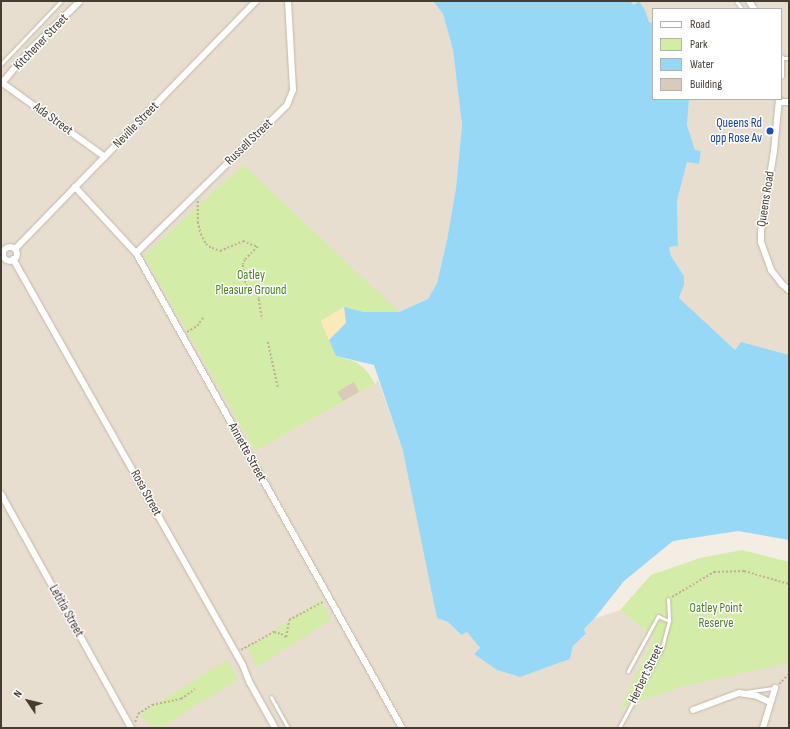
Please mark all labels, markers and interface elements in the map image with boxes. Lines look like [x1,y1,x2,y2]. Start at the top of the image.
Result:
legend [652,8,782,100]
street label: Kitchener Street [10,11,72,73]
text: Road [690,17,710,32]
text: Park [690,37,708,52]
text: Water [690,57,714,72]
text: Building [690,77,722,92]
street label: Neville Street [110,98,162,152]
street label: Ada Street [30,99,76,139]
street label: Russell Street [222,115,276,169]
place label: Queens Rd opp Rose Av [710,116,762,147]
marker: Queens Rd opp Rose Av [765,126,775,136]
street label: Queens Road [754,170,778,228]
park label: Oatley Pleasure Ground [216,268,286,299]
street label: Annette Street [225,420,269,484]
street label: Rosa Street [127,467,165,519]
street label: Letitia Street [45,582,87,640]
park label: Oatley Point Reserve [690,601,742,632]
street label: Herbert Street [625,642,667,706]
north arrow [8,681,48,721]
text: N [11,688,25,700]

